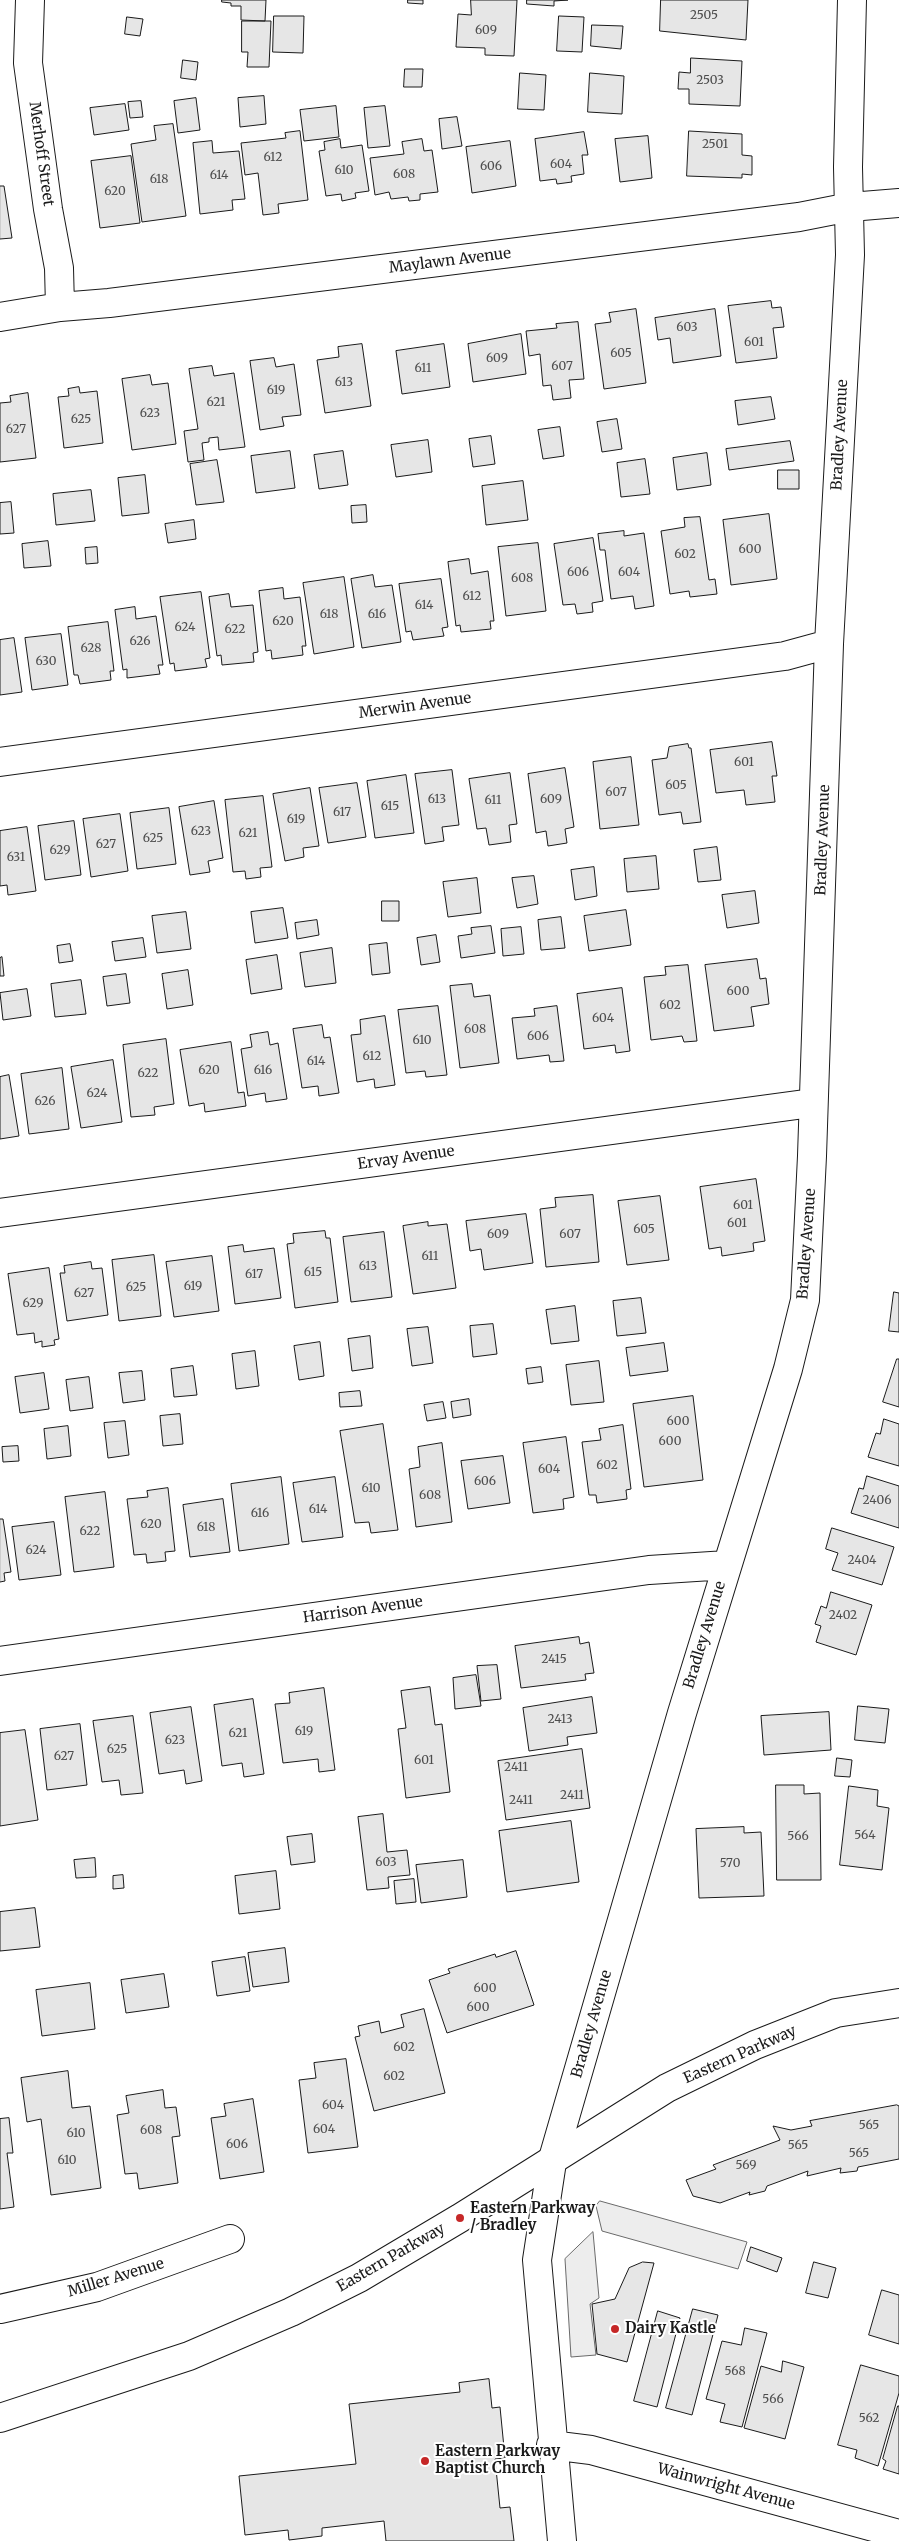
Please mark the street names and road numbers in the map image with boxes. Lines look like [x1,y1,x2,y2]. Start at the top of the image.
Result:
street label: Merhoff Street [25,101,57,207]
street label: Maylawn Avenue [388,245,512,277]
street label: Bradley Avenue [828,379,852,491]
street label: Merwin Avenue [358,689,472,723]
street label: Bradley Avenue [812,784,834,896]
street label: Ervay Avenue [356,1142,456,1174]
street label: Bradley Avenue [794,1188,820,1300]
street label: Bradley Avenue [680,1579,730,1691]
street label: Harrison Avenue [302,1593,424,1627]
street label: Bradley Avenue [568,1968,616,2080]
street label: Eastern Parkway [681,2022,799,2088]
street label: Eastern Parkway [334,2220,448,2296]
street label: Miller Avenue [66,2255,166,2301]
street label: Wainwright Avenue [655,2460,797,2514]

